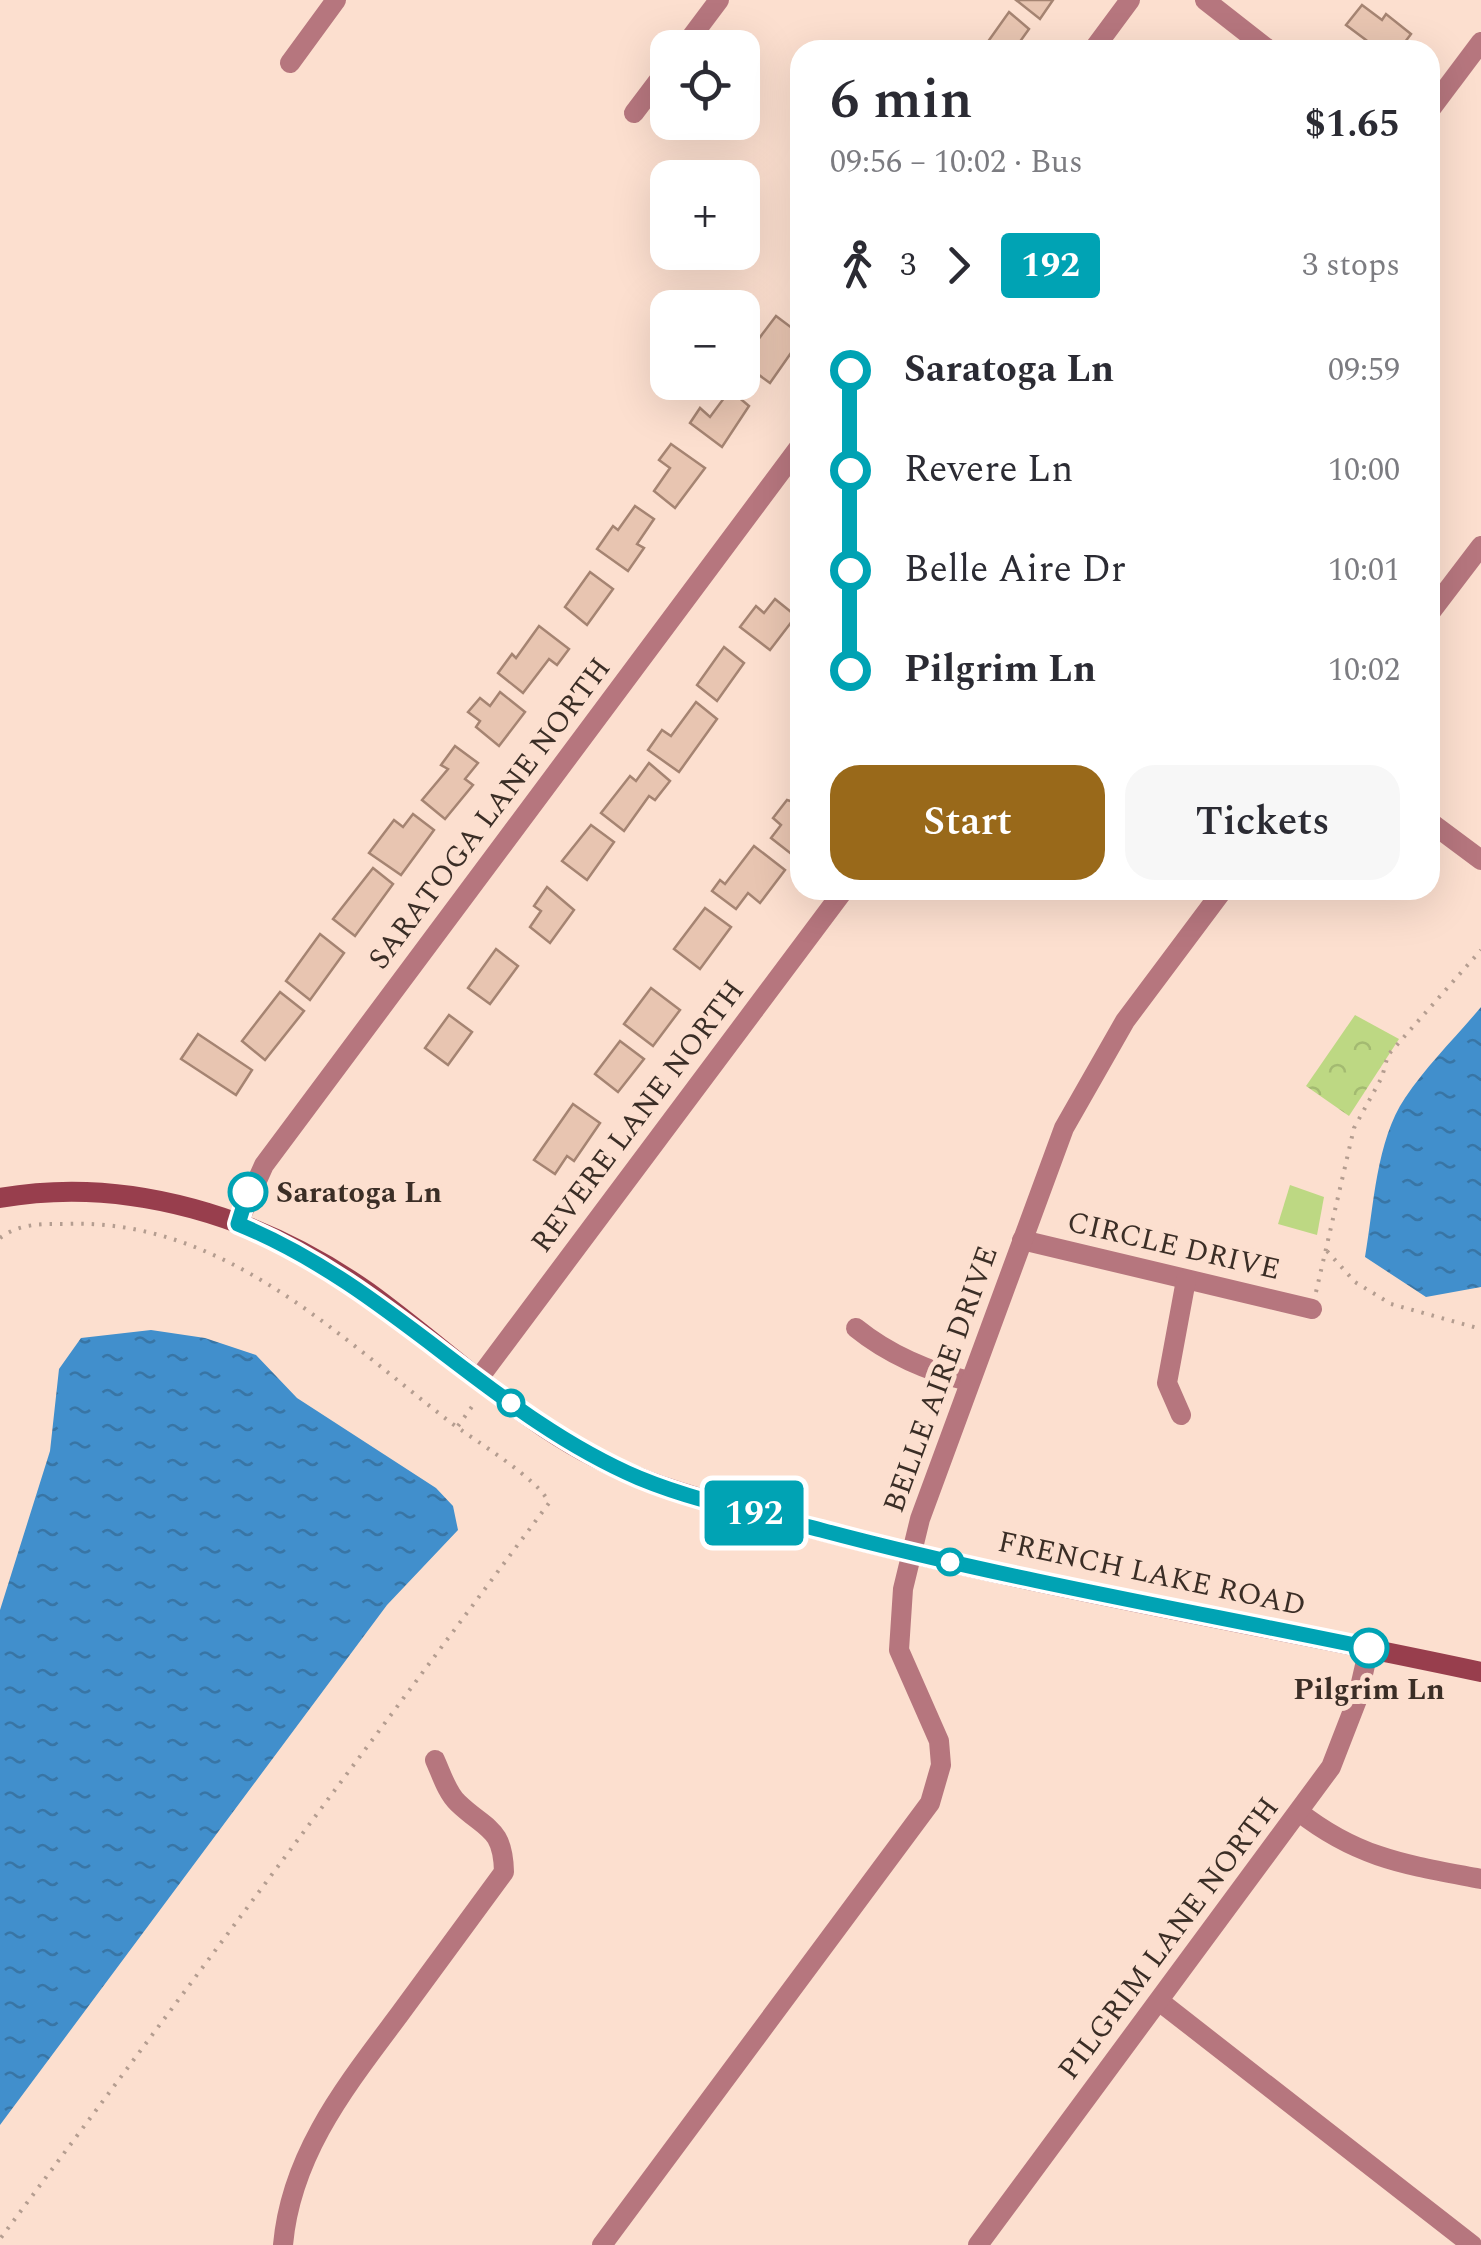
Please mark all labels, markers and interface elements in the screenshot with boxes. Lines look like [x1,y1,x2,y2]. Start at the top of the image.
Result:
map controls [650,30,760,400]
button: locate [650,30,760,140]
text: 6 min [830,59,973,142]
text: $1.65 [1305,96,1400,154]
text: 09:56 – 10:02 · Bus [830,138,1083,187]
button: + [650,160,760,270]
icon: walk [830,238,885,293]
icon: forward [931,238,986,293]
text: 192 [1021,239,1080,292]
text: 3 [900,241,916,290]
text: 3 stops [1302,241,1400,290]
button: − [650,290,760,400]
text: Saratoga Ln [904,341,1114,399]
text: 09:59 [1328,346,1400,395]
text: Revere Ln [904,441,1073,499]
text: 10:00 [1328,446,1400,495]
text: Belle Aire Dr [904,541,1126,599]
text: 10:01 [1328,546,1400,595]
text: Pilgrim Ln [904,641,1096,699]
text: 10:02 [1328,646,1400,695]
street label: SARATOGA LANE NORTH [357,648,623,979]
button: Start [830,765,1105,880]
button: Tickets [1125,765,1400,880]
street label: REVERE LANE NORTH [520,970,756,1263]
place label: Saratoga Ln [276,1170,442,1216]
marker: Saratoga Ln [229,1173,267,1211]
street label: CIRCLE DRIVE [1063,1199,1285,1293]
street label: BELLE AIRE DRIVE [871,1239,1011,1519]
unlabelled marker [498,1390,524,1416]
line badge: 192 [696,1480,812,1546]
text: 192 [725,1487,783,1540]
street label: FRENCH LAKE ROAD [994,1519,1310,1629]
unlabelled marker [937,1549,963,1575]
marker: Pilgrim Ln [1350,1629,1388,1667]
place label: Pilgrim Ln [1293,1667,1445,1713]
street label: PILGRIM LANE NORTH [1047,1787,1291,2090]

